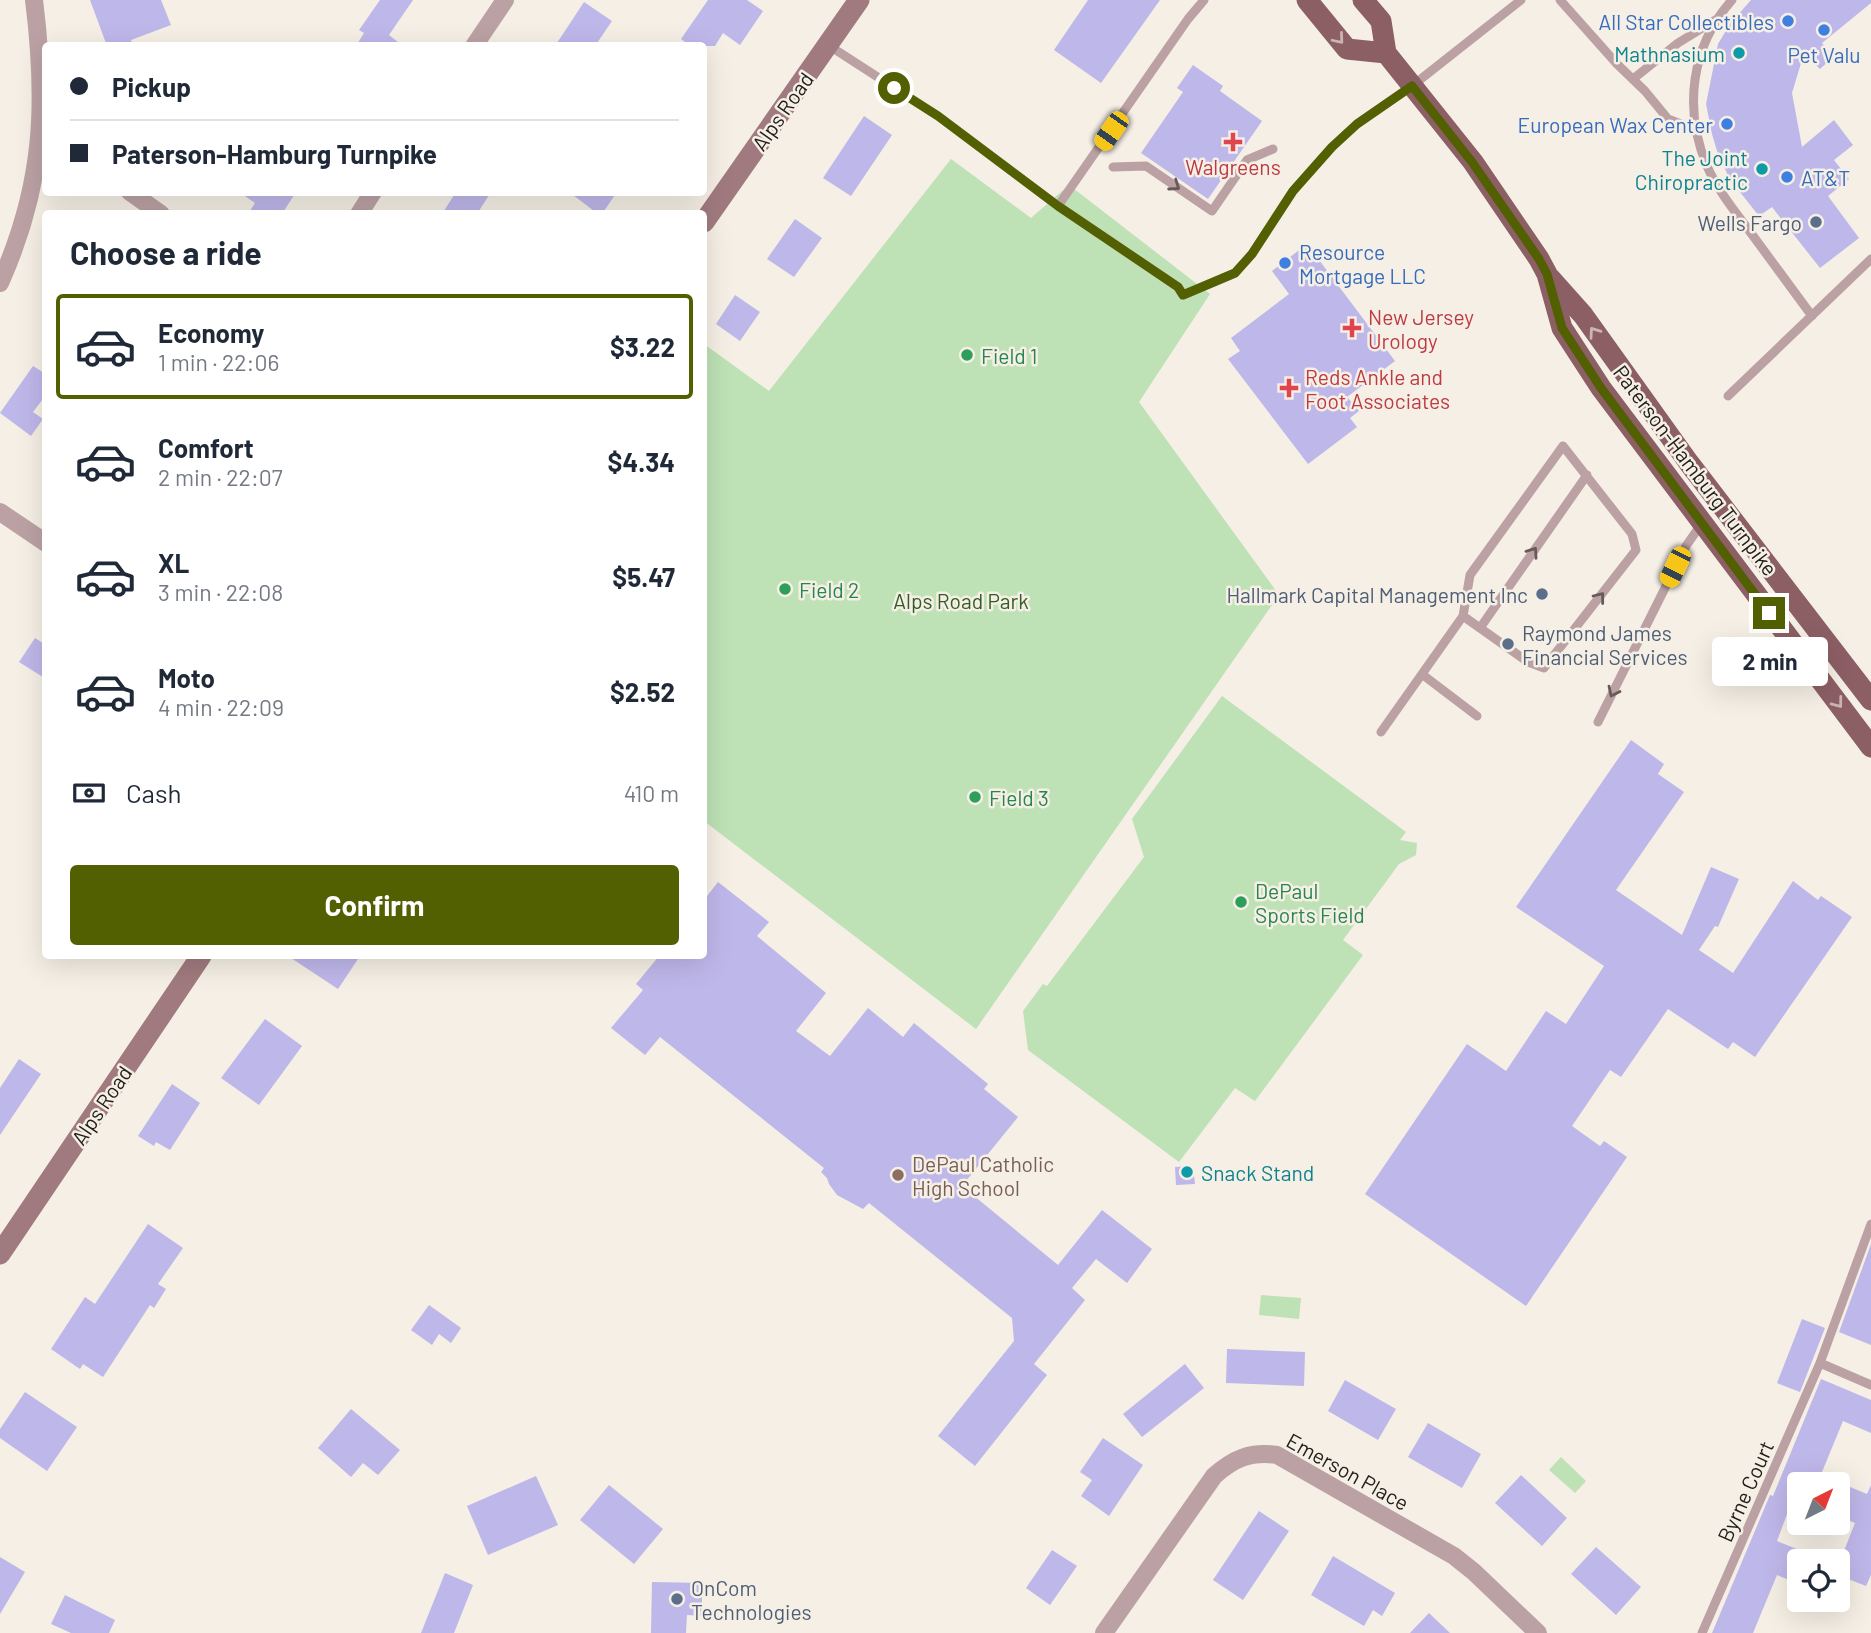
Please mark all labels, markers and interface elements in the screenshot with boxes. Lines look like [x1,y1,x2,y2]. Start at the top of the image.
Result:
place label: All Star Collectibles [1599,9,1774,34]
marker: All Star Collectibles [1780,13,1796,29]
marker: Pet Valu [1816,22,1832,38]
one-way arrow [1331,31,1343,44]
place label: Mathnasium [1614,41,1725,66]
place label: Pet Valu [1787,42,1861,67]
marker: Mathnasium [1731,45,1747,61]
street label: Alps Road [746,67,818,155]
text: Pickup [112,71,191,102]
route start [878,72,910,104]
car [1091,108,1132,154]
place label: European Wax Center [1517,112,1713,137]
marker: European Wax Center [1719,116,1735,132]
marker: Walgreens [1225,134,1241,150]
text: Paterson-Hamburg Turnpike [112,138,437,169]
place label: The Joint Chiropractic [1635,145,1748,194]
place label: Walgreens [1185,154,1281,179]
marker: The Joint Chiropractic [1754,161,1770,177]
place label: AT&T [1801,165,1850,190]
marker: AT&T [1779,169,1795,185]
one-way arrow [1167,178,1180,190]
place label: Wells Fargo [1697,210,1802,235]
marker: Wells Fargo [1808,214,1824,230]
text: Choose a ride [70,233,262,271]
place label: Resource Mortgage LLC [1299,239,1426,288]
marker: Resource Mortgage LLC [1277,255,1293,271]
place label: New Jersey Urology [1368,304,1474,353]
icon: car [74,315,137,378]
text: Economy [158,317,264,348]
marker: New Jersey Urology [1342,318,1362,338]
one-way arrow [1590,327,1603,340]
text: $3.22 [610,331,675,362]
place label: Field 1 [981,343,1037,368]
marker: Field 1 [959,347,975,363]
text: 1 min · 22:06 [158,348,279,376]
street label: Paterson-Hamburg Turnpike [1609,360,1783,580]
place label: Reds Ankle and Foot Associates [1305,364,1450,413]
marker: Reds Ankle and Foot Associates [1279,378,1299,398]
icon: car [74,430,137,493]
text: Comfort [158,432,254,463]
text: $4.34 [608,446,675,477]
text: 2 min · 22:07 [158,463,283,491]
car [1657,544,1694,590]
icon: car [74,545,137,608]
text: XL [158,547,189,578]
one-way arrow [1525,547,1537,560]
text: $5.47 [612,561,675,592]
place label: Field 2 [799,577,859,602]
text: 3 min · 22:08 [158,578,283,606]
marker: Field 2 [777,581,793,597]
place label: Hallmark Capital Management Inc [1226,582,1528,607]
marker: Hallmark Capital Management Inc [1534,586,1550,602]
park label: Alps Road Park [893,588,1029,613]
one-way arrow [1591,592,1604,604]
route end [1753,597,1785,629]
place label: Raymond James Financial Services [1522,620,1688,669]
marker: Raymond James Financial Services [1500,636,1516,652]
callout: 2 min [1711,638,1827,686]
text: 2 min [1742,647,1798,675]
icon: car [74,660,137,723]
text: Moto [158,662,215,693]
text: $2.52 [610,676,675,707]
one-way arrow [1608,685,1622,697]
text: 4 min · 22:09 [158,693,284,721]
one-way arrow [1829,695,1842,708]
icon: cash [70,774,108,812]
text: Cash [126,777,181,808]
text: 410 m [624,779,679,807]
place label: Field 3 [989,785,1049,810]
marker: Field 3 [967,789,983,805]
button: Confirm [70,865,679,945]
place label: DePaul Sports Field [1255,878,1365,927]
marker: DePaul Sports Field [1233,894,1249,910]
street label: Alps Road [65,1061,137,1149]
place label: DePaul Catholic High School [912,1151,1054,1200]
place label: Snack Stand [1201,1160,1314,1185]
marker: Snack Stand [1179,1164,1195,1180]
marker: DePaul Catholic High School [890,1167,906,1183]
street label: Emerson Place [1283,1427,1413,1515]
street label: Byrne Court [1712,1437,1778,1545]
north arrow [1787,1472,1850,1535]
map controls [1787,1472,1850,1612]
button: locate [1787,1549,1850,1612]
place label: OnCom Technologies [691,1575,812,1624]
marker: OnCom Technologies [669,1591,685,1607]

